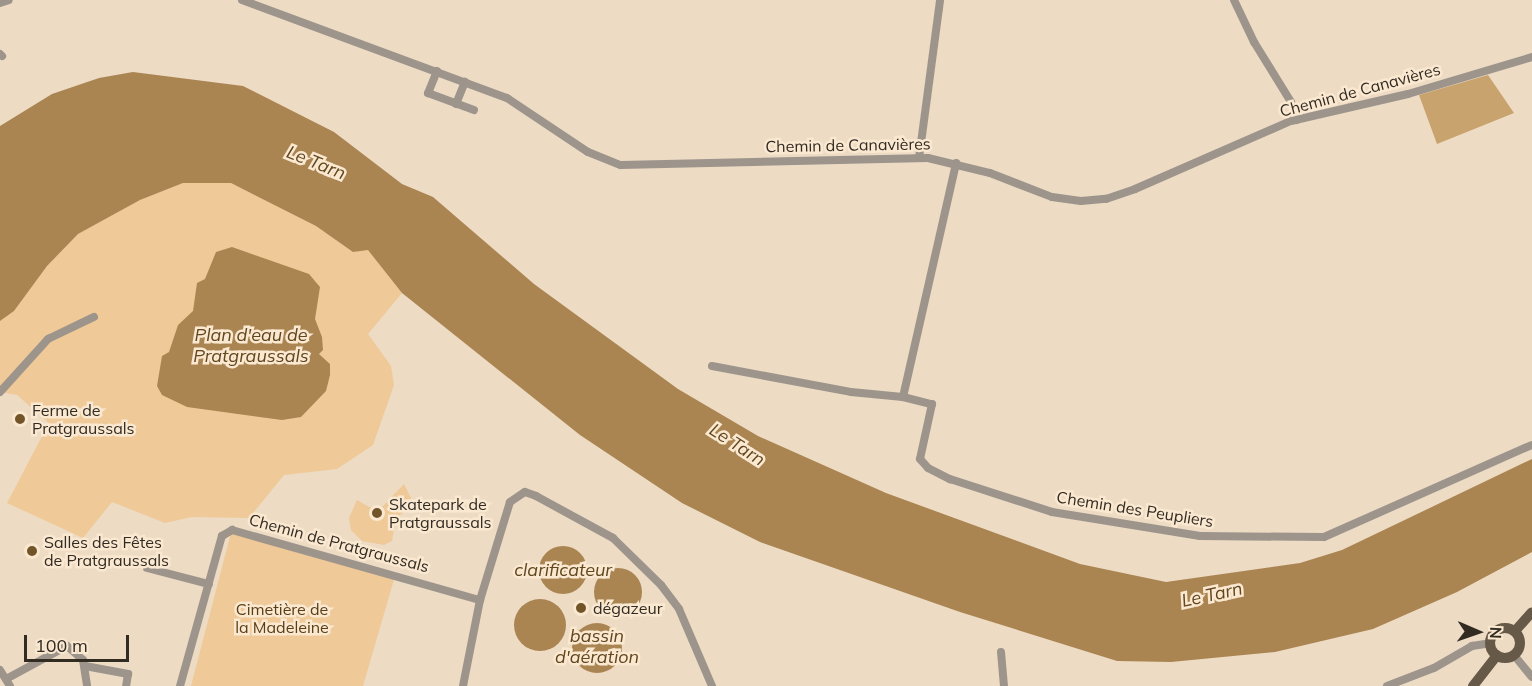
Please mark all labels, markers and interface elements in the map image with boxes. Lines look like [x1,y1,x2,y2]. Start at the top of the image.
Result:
street label: Chemin de Canavières [1278,59,1442,121]
street label: Chemin de Canavières [765,134,931,156]
water label: Le Tarn [283,141,349,185]
water label: Plan d'eau de Pratgraussals [193,325,309,368]
place label: Ferme de Pratgraussals [32,400,135,438]
marker: Ferme de Pratgraussals [13,412,27,426]
water label: Le Tarn [705,419,769,471]
street label: Chemin des Peupliers [1055,487,1215,531]
place label: Skatepark de Pratgraussals [389,494,492,532]
marker: Skatepark de Pratgraussals [370,506,384,520]
street label: Chemin de Pratgraussals [247,510,431,576]
place label: Salles des Fêtes de Pratgraussals [44,532,169,570]
marker: Salles des Fêtes de Pratgraussals [25,544,39,558]
water label: clarificateur [514,559,612,581]
water label: Le Tarn [1180,578,1244,612]
place label: dégazeur [593,598,662,618]
park label: Cimetière de la Madeleine [235,599,329,637]
marker: dégazeur [574,601,588,615]
north arrow [1448,602,1508,662]
scale bar [27,623,132,661]
water label: bassin d'aération [555,626,639,668]
text: N [1486,626,1506,639]
text: 100 m [35,634,88,657]

